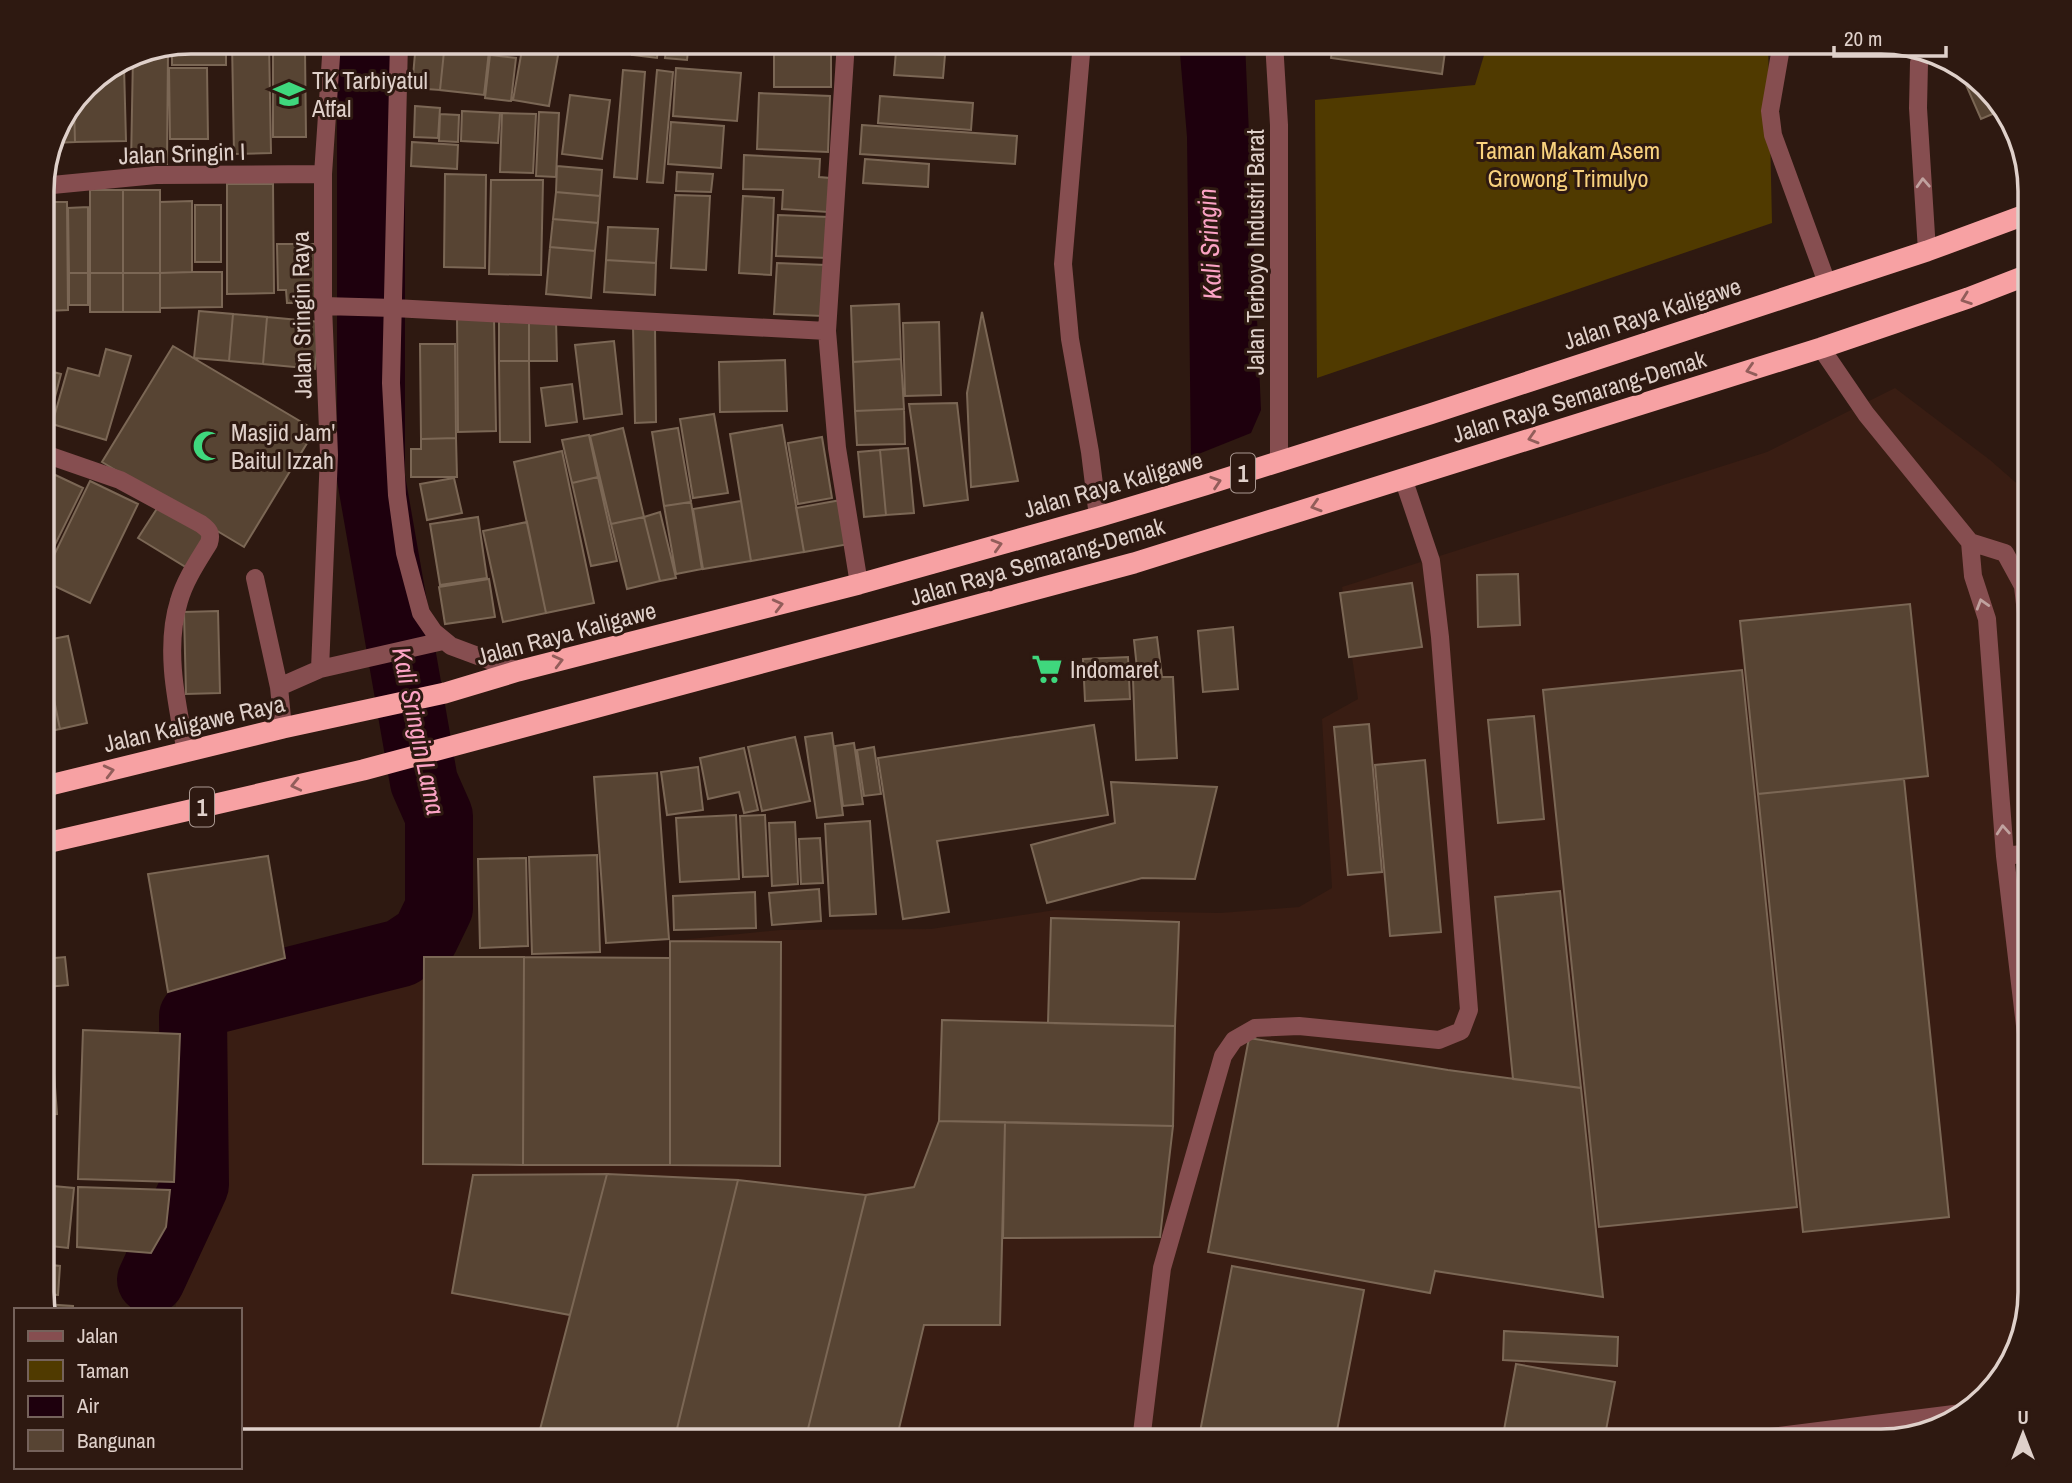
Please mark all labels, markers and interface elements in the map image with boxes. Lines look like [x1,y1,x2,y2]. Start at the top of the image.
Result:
scale bar [1834,14,1946,58]
text: 20 m [1844,24,1882,53]
place label: TK Tarbiyatul Atfal [311,64,428,124]
school or university icon: TK Tarbiyatul Atfal [272,77,306,111]
street label: Jalan Terboyo Industri Barat [1239,129,1271,375]
park label: Taman Makam Asem Growong Trimulyo [1476,134,1660,194]
street label: Jalan Sringin I [118,135,246,171]
one-way arrow [1915,177,1930,188]
water label: Kali Sringin [1189,187,1229,301]
street label: Jalan Sringin Raya [284,231,318,399]
street label: Jalan Raya Kaligawe [1559,269,1745,357]
one-way arrow [1961,290,1973,304]
street label: Jalan Raya Semarang-Demak [1448,342,1710,450]
one-way arrow [1745,362,1757,377]
place label: Masjid Jam' Baitul Izzah [231,416,335,476]
mosque icon: Masjid Jam' Baitul Izzah [191,429,225,463]
one-way arrow [1528,430,1540,444]
street label: Jalan Raya Kaligawe [1020,443,1206,525]
road number: 1 [1231,453,1255,492]
one-way arrow [1209,476,1222,490]
one-way arrow [1310,497,1322,512]
street label: Jalan Raya Semarang-Demak [906,509,1168,613]
one-way arrow [991,539,1003,553]
street label: Jalan Raya Kaligawe [473,594,659,672]
one-way arrow [1975,598,1990,610]
one-way arrow [772,599,784,613]
water label: Kali Sringin Lama [384,644,454,818]
supermarket icon: Indomaret [1030,652,1064,686]
place label: Indomaret [1070,653,1159,685]
one-way arrow [551,655,563,669]
street label: Jalan Kaligawe Raya [100,687,288,759]
one-way arrow [103,765,115,779]
one-way arrow [290,777,302,791]
road number: 1 [190,788,214,827]
one-way arrow [1996,824,2011,835]
legend [14,1308,242,1469]
text: Jalan [77,1321,118,1350]
text: Taman [77,1356,129,1385]
text: Air [76,1391,99,1420]
north arrow [1988,1399,2058,1469]
text: U [2017,1404,2029,1430]
text: Bangunan [77,1426,156,1455]

